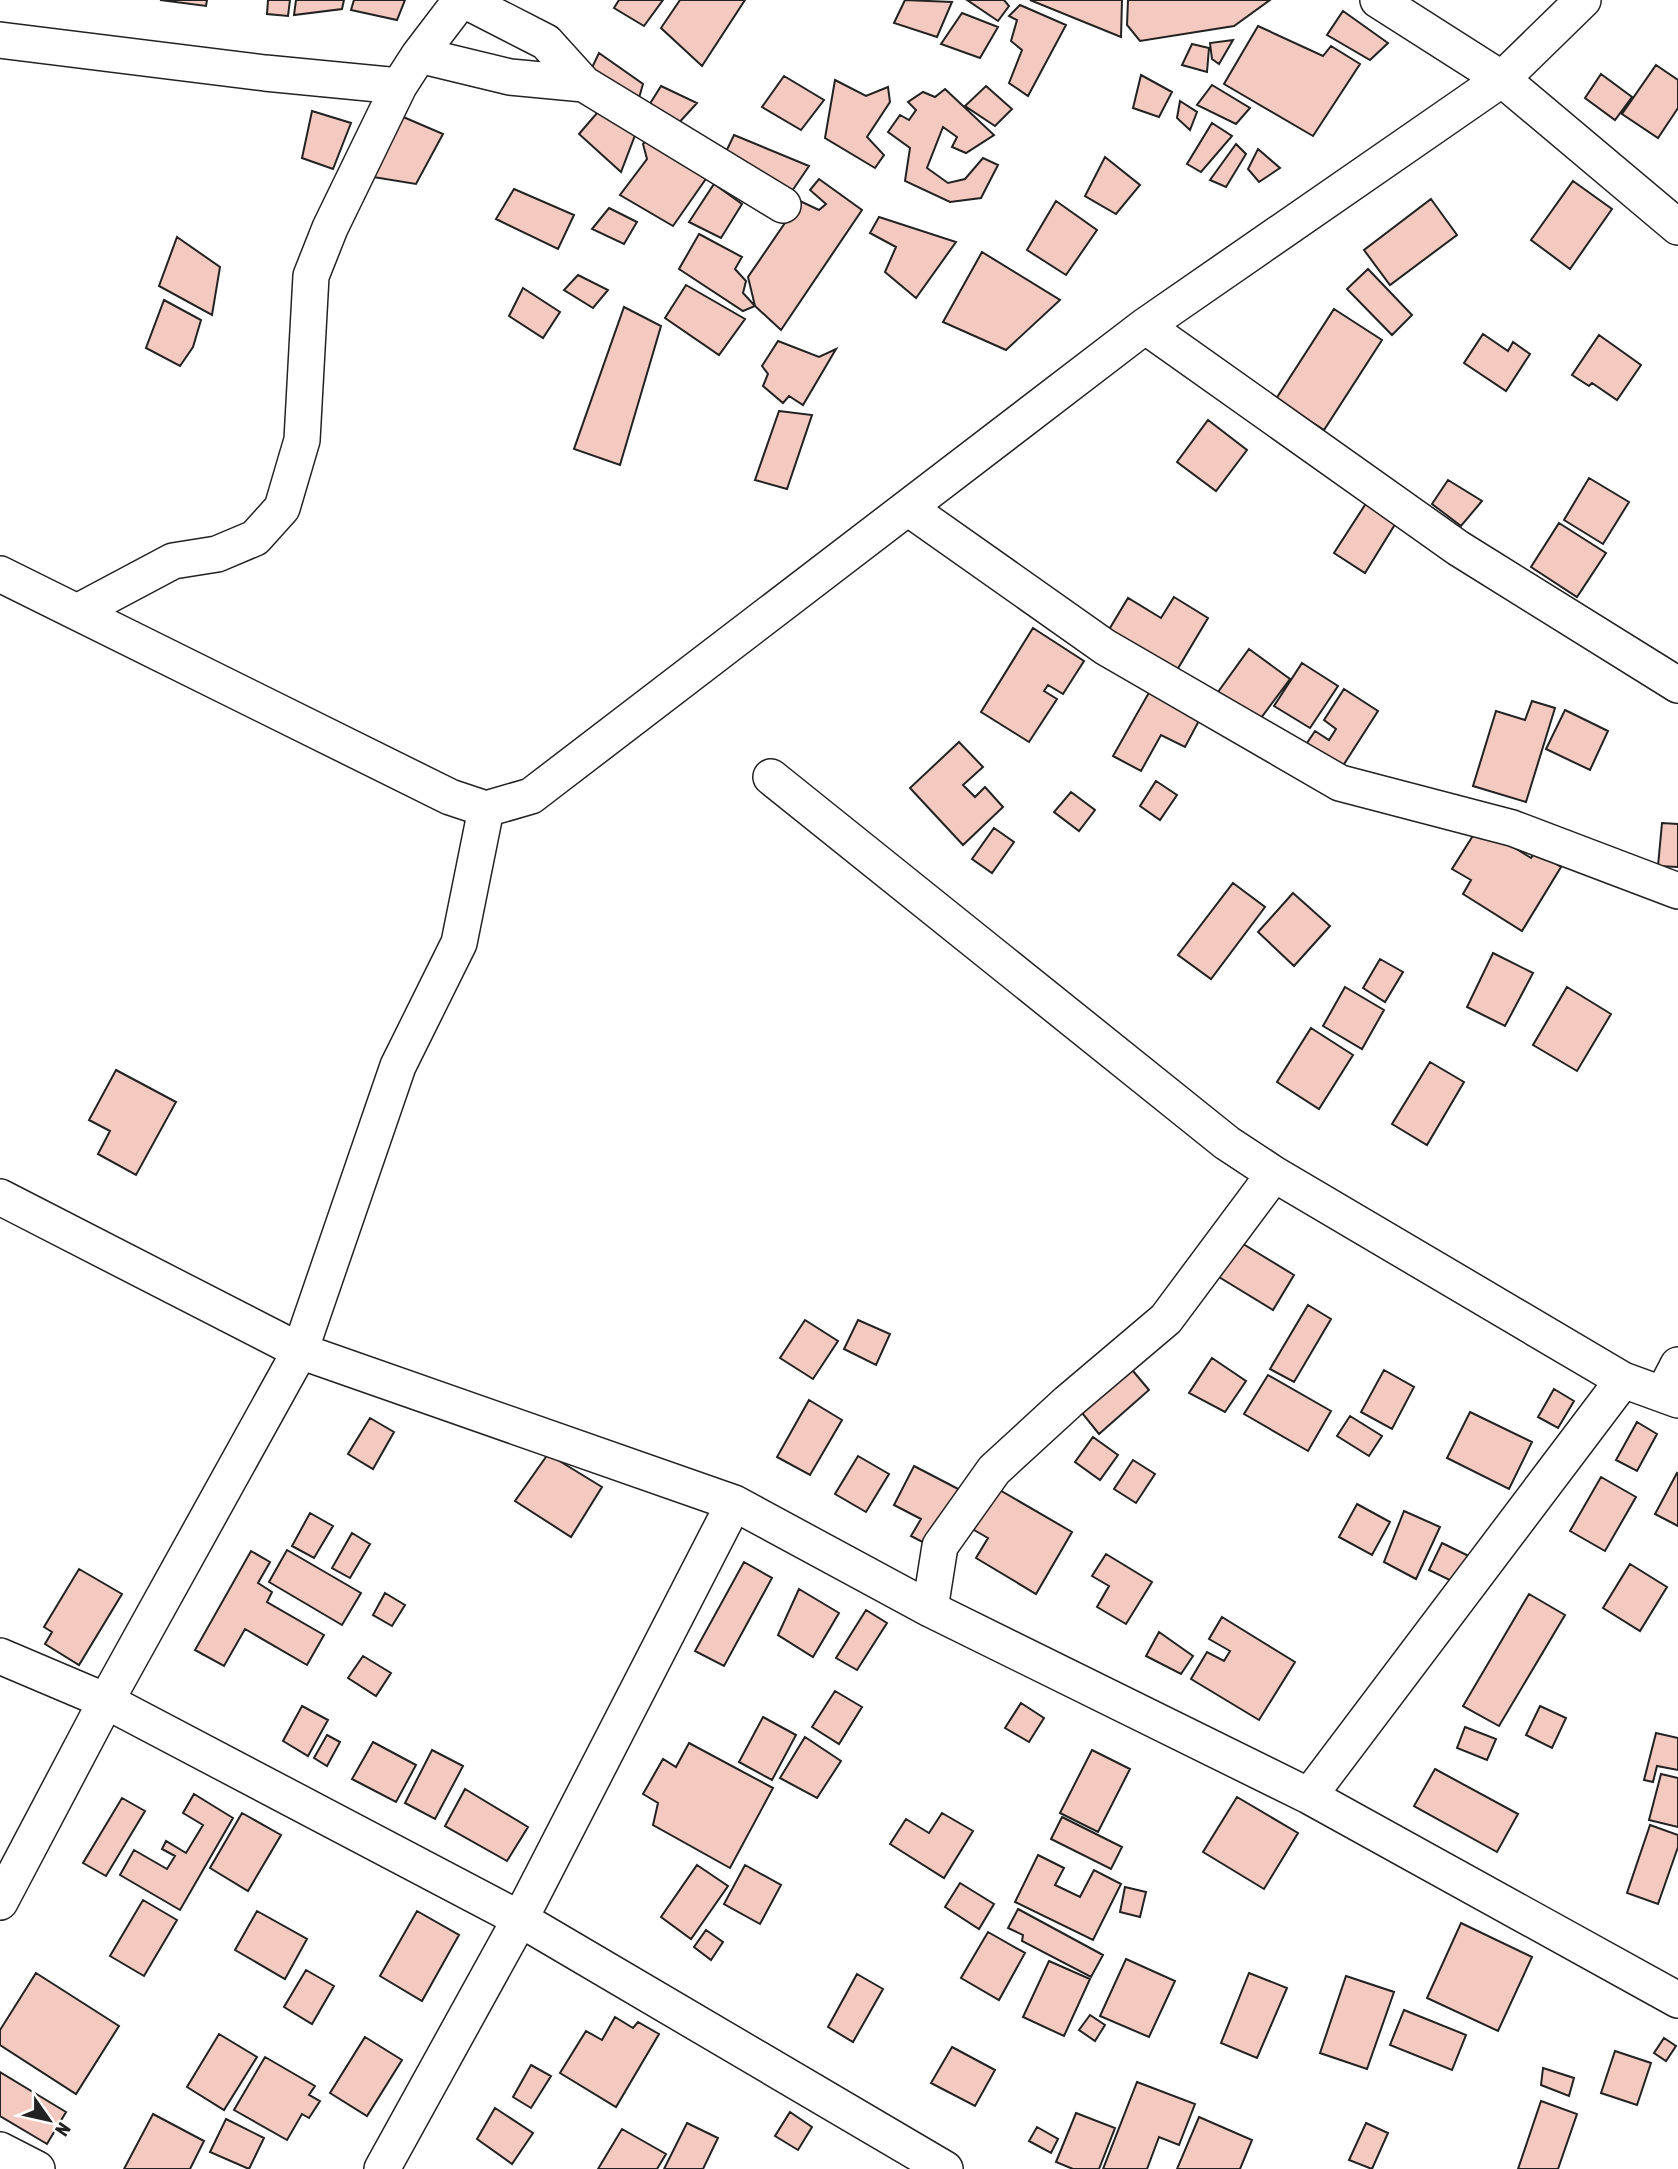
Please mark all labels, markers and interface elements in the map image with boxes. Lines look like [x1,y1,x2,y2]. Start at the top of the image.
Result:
north arrow [14,2085,84,2155]
text: N [51,2119,75,2140]

